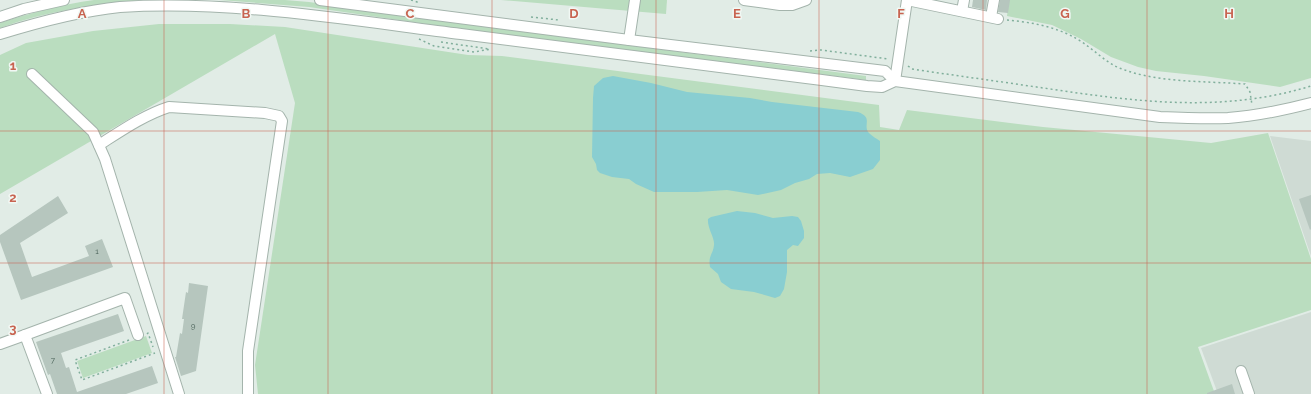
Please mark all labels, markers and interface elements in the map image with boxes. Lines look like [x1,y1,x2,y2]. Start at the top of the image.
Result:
text: A [78,6,87,21]
text: B [242,6,251,21]
text: C [406,6,415,21]
text: D [569,6,579,21]
text: E [733,6,741,21]
text: F [897,6,905,21]
text: G [1060,6,1070,21]
text: H [1224,6,1234,21]
text: 1 [10,58,17,73]
text: 2 [9,190,17,205]
house number: 1 [95,246,99,256]
text: 3 [9,321,17,336]
house number: 9 [191,321,196,331]
house number: 7 [51,355,56,365]

